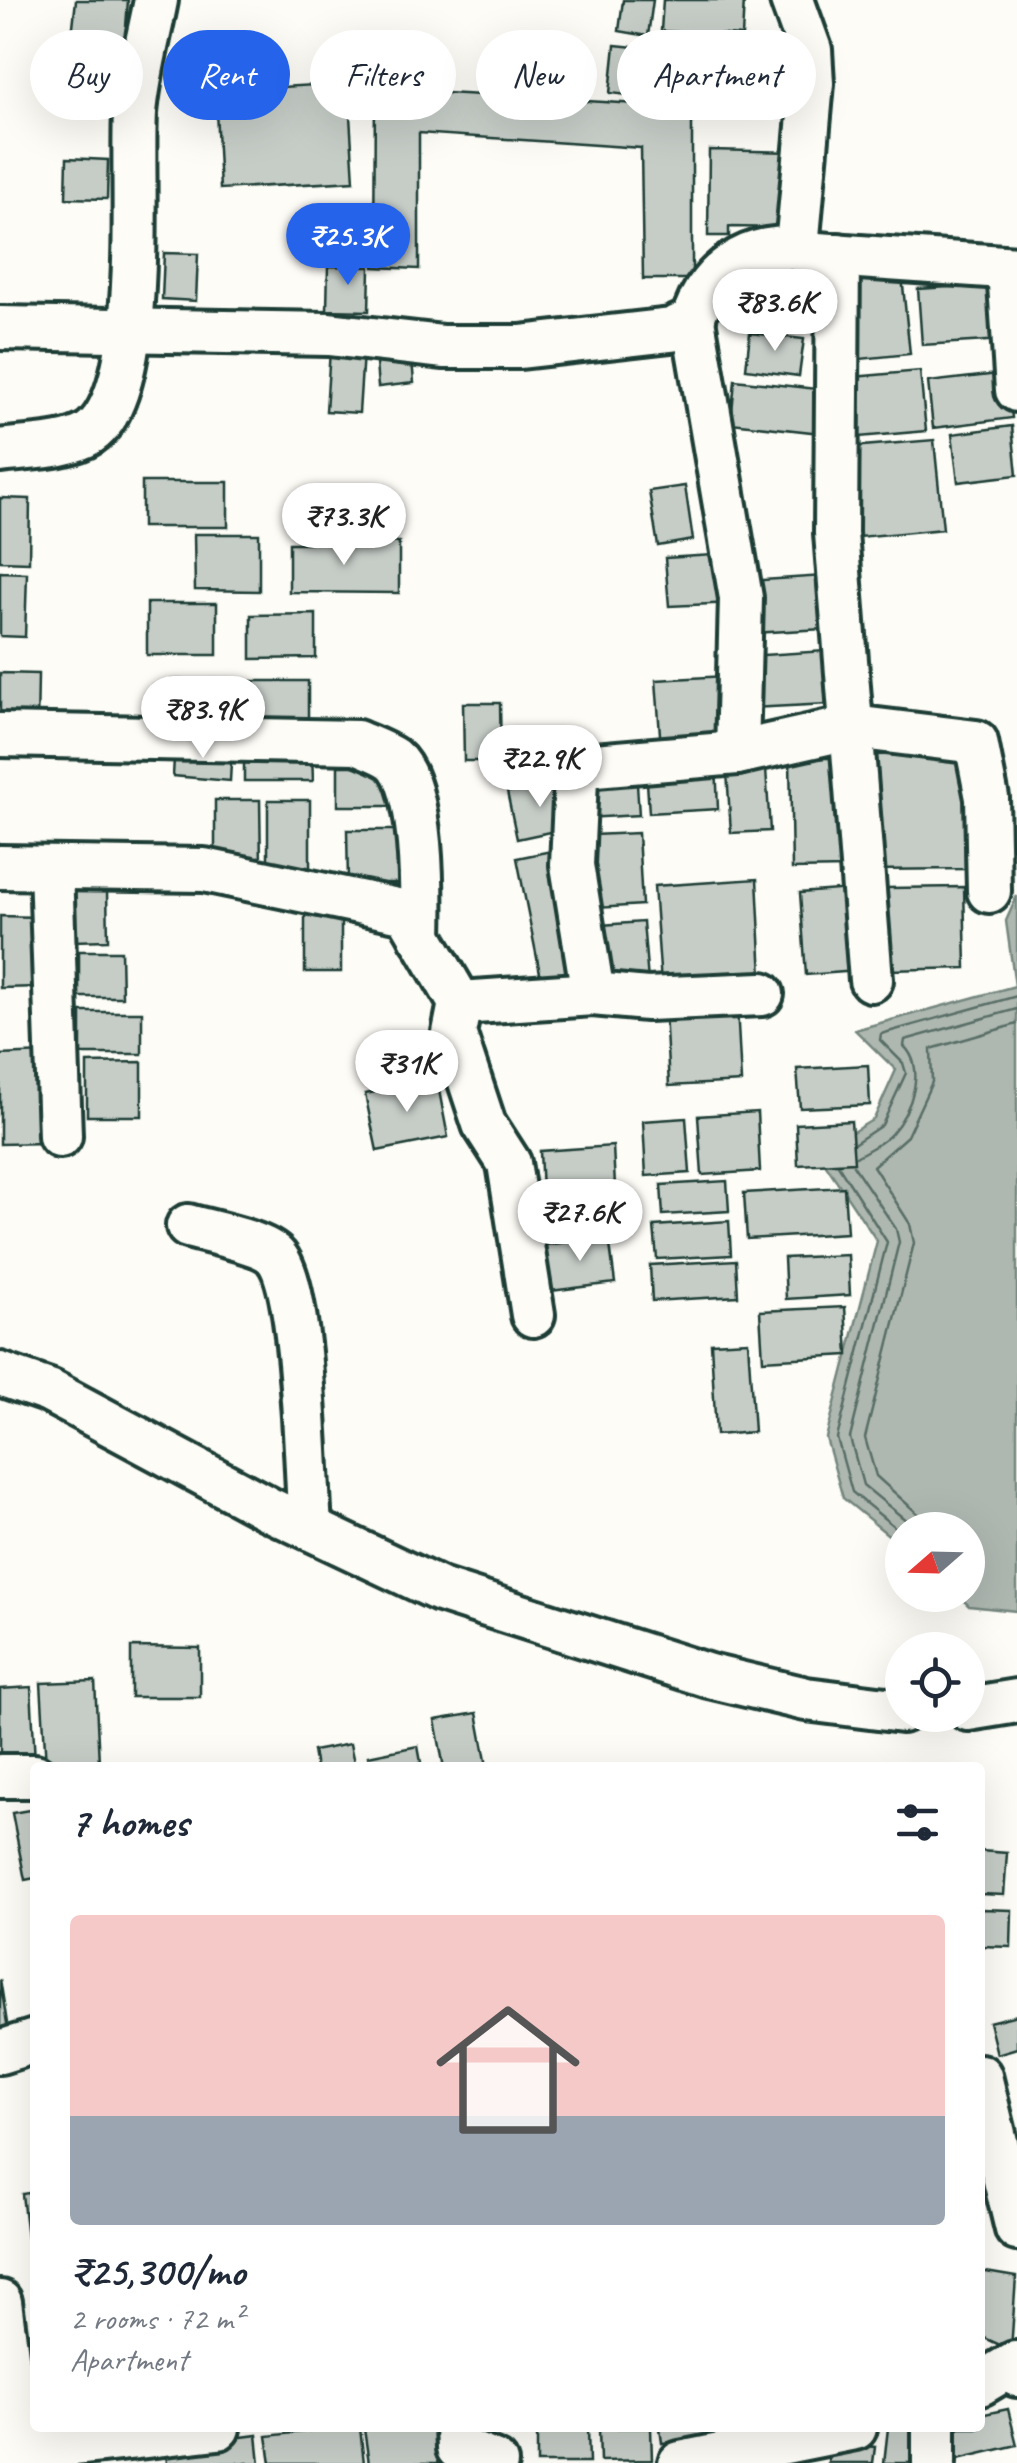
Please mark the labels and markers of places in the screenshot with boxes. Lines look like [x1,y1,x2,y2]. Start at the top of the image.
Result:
pin: ₹25.3K [267,203,429,288]
pin: ₹83.6K [694,269,856,354]
pin: ₹73.3K [263,483,425,568]
pin: ₹83.9K [122,676,284,761]
pin: ₹22.9K [459,725,621,810]
pin: ₹31K [348,1030,466,1115]
pin: ₹27.6K [499,1179,661,1264]

